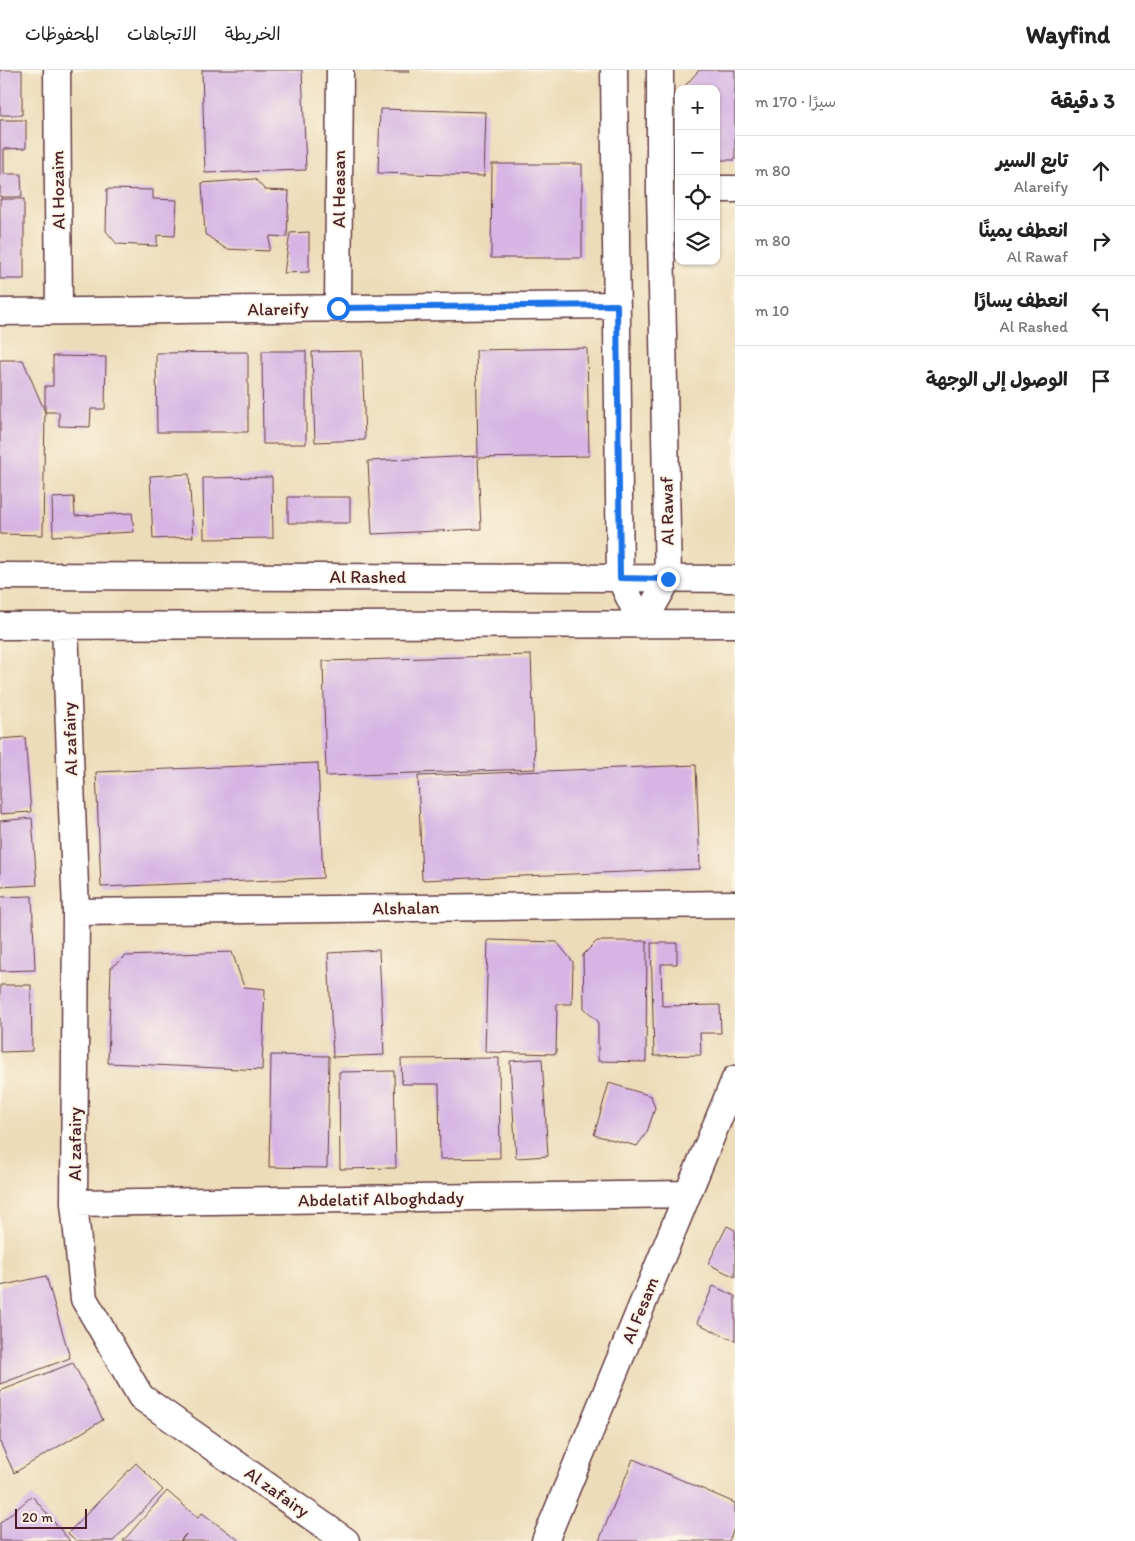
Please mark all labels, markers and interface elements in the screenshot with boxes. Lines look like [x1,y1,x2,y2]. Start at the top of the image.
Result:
text: Wayfind [1026,20,1110,49]
text: المحفوظات [25,23,99,45]
text: الاتجاهات [127,23,197,45]
text: الخريطة [225,23,281,45]
map controls [675,85,720,265]
button: + [675,85,720,130]
text: 3 دقيقة [1050,88,1115,113]
text: سيرًا · 170 m [755,92,836,111]
button: − [675,130,720,175]
text: تابع السير [996,149,1068,172]
street label: Al Hozaim [46,150,70,230]
street label: Al Heasan [328,150,350,228]
icon: ahead [1087,157,1115,185]
text: 80 m [755,161,791,180]
button: locate [675,175,720,220]
text: Alareify [1014,177,1068,196]
text: انعطف يمينًا [979,219,1068,242]
button: layers [675,220,720,265]
icon: right [1087,227,1115,255]
text: 80 m [755,231,791,250]
text: Al Rawaf [1007,247,1068,266]
text: انعطف يسارًا [974,289,1068,312]
street label: Alareify [247,297,309,321]
route start [327,297,350,320]
icon: left [1087,297,1115,325]
text: 10 m [755,301,789,320]
text: Al Rashed [1000,317,1068,336]
icon: arrive [1087,367,1115,395]
text: الوصول إلى الوجهة [926,368,1068,391]
street label: Al Rawaf [655,476,679,546]
street label: Al Rashed [330,566,407,588]
route end [657,568,680,591]
street label: Al zafairy [58,701,82,776]
street label: Alshalan [372,896,440,920]
street label: Al zafairy [64,1106,86,1181]
street label: Abdelatif Alboghdady [298,1187,465,1211]
street label: Al Fesam [617,1273,663,1347]
street label: Al zafairy [240,1462,314,1523]
scale bar [15,1506,88,1529]
text: 20 m [22,1509,53,1526]

